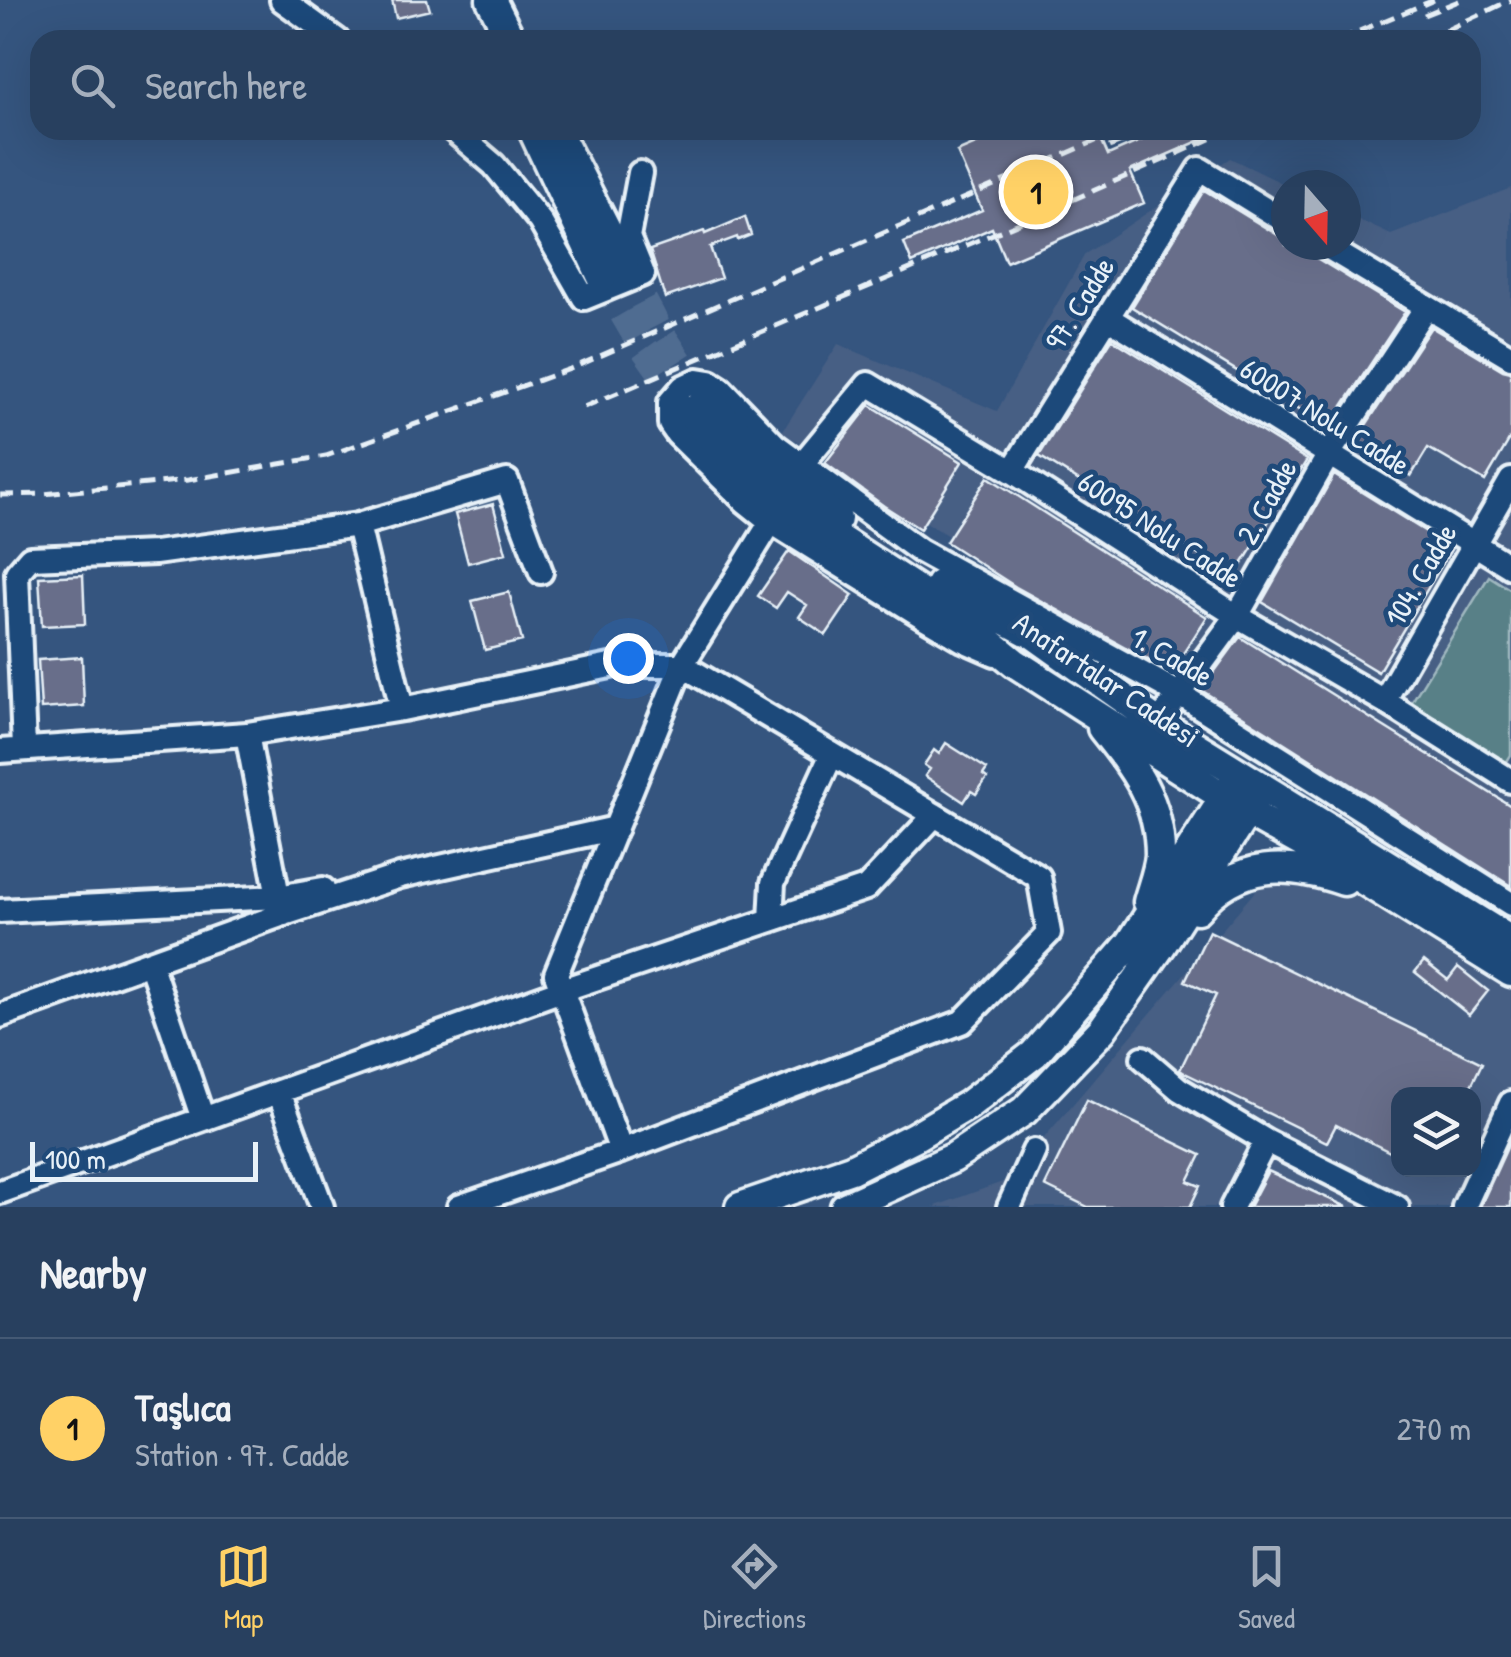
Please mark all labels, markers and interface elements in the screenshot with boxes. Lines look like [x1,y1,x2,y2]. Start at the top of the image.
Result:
search box [30,30,1481,140]
icon: search [65,58,120,113]
text: Search here [145,59,307,111]
pin: 1 [1004,154,1068,230]
north arrow [1271,170,1361,260]
street label: 97. Cadde [1035,249,1123,358]
street label: 60007 Nolu Cadde [1233,348,1418,484]
street label: 2. Cadde [1227,452,1306,551]
street label: 60095 Nolu Cadde [1071,461,1250,597]
street label: 104. Cadde [1375,516,1466,633]
street label: Anafartalar Caddesi [1006,602,1207,756]
street label: 1. Cadde [1125,617,1221,695]
your location [603,633,654,684]
map controls [1391,1087,1481,1177]
button: layers [1391,1087,1481,1177]
scale bar [30,1137,258,1182]
text: 100 m [45,1140,106,1178]
text: Nearby [40,1244,147,1301]
text: Taşlıca [135,1381,231,1433]
text: 1 [67,1407,78,1450]
text: 270 m [1397,1407,1471,1450]
text: Station · 97. Cadde [135,1433,349,1476]
tab: Map [216,1539,271,1637]
tab: Directions [703,1539,806,1637]
tab: Saved [1238,1539,1295,1637]

